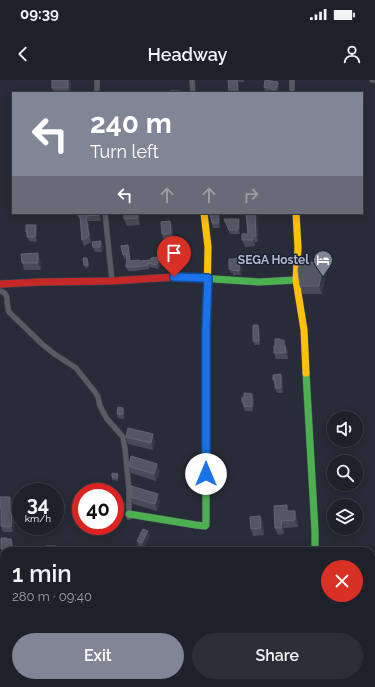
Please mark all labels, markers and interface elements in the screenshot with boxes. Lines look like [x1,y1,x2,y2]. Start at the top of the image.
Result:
text: 09:39 [20,5,59,23]
icon: back [12,43,34,65]
icon: person [341,43,363,65]
text: Headway [148,44,227,65]
text: 240 m [90,107,172,140]
icon: left [24,108,76,160]
text: Turn left [90,141,159,162]
icon: left [114,184,136,206]
icon: ahead [156,184,178,206]
icon: ahead [198,184,220,206]
icon: right [240,184,262,206]
pin [157,236,191,277]
icon: arrive [163,242,185,264]
hotel icon: SEGA Hostel [312,249,334,277]
place label: SEGA Hostel [238,253,309,267]
map controls [327,411,363,535]
button: sound [327,411,363,447]
position arrow [185,453,227,495]
button: search [327,455,363,491]
speed limit sign: 40 [72,483,124,535]
text: 34 [27,492,49,516]
button: layers [327,499,363,535]
text: km/h [25,513,51,524]
text: 1 min [12,559,72,588]
button: close [321,560,363,602]
text: 280 m · 09:40 [12,589,92,604]
button: Exit [12,633,184,679]
button: Share [192,633,363,679]

